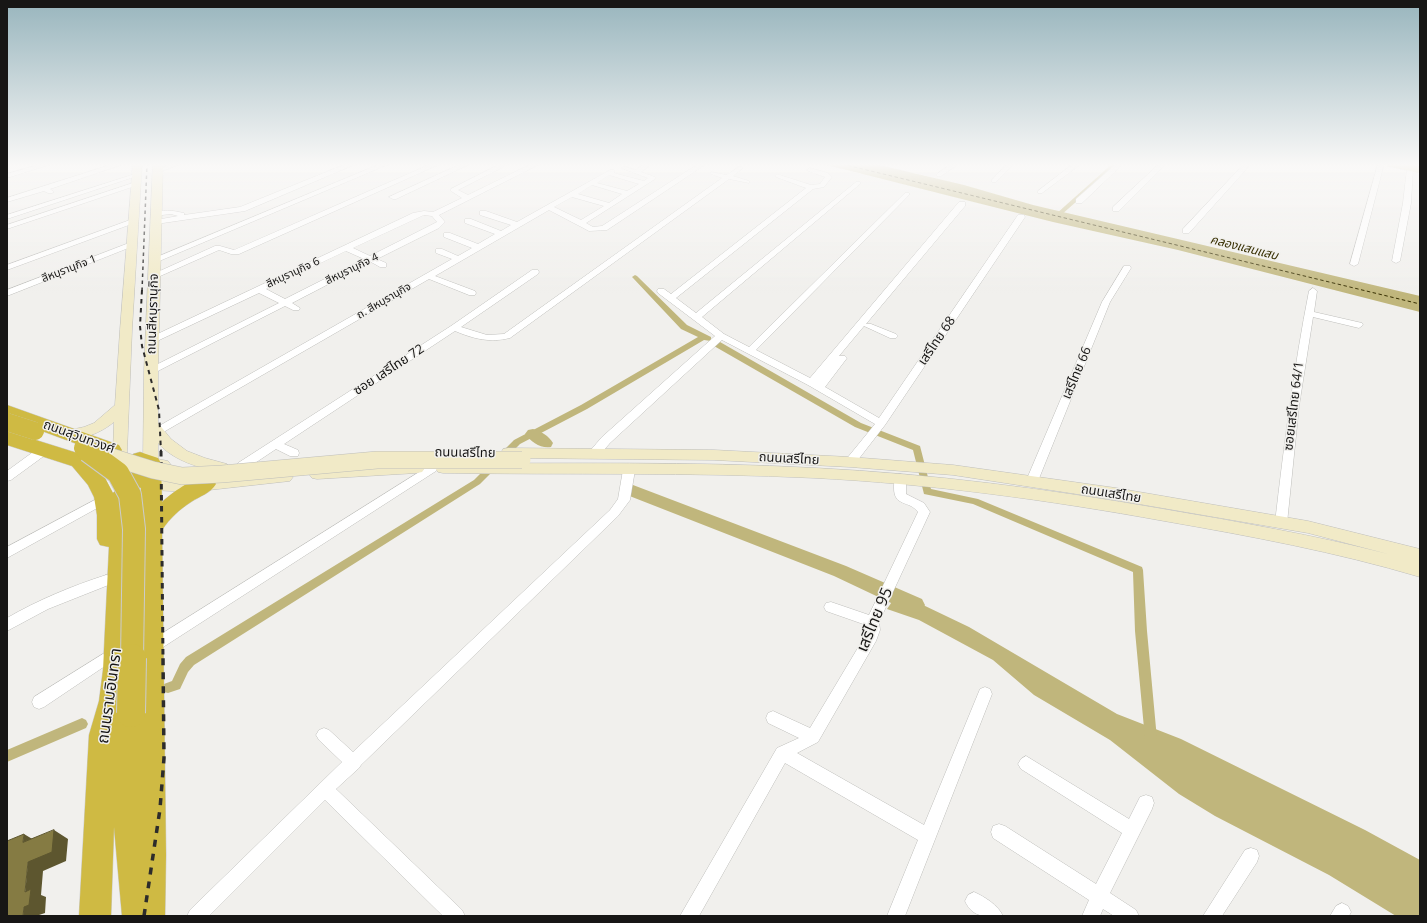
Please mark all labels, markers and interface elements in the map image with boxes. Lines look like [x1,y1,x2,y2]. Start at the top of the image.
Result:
water label: คลองแสนแสบ [1209,233,1279,263]
street label: สีหบุรานุกิจ 4 [323,250,381,288]
street label: สีหบุรานุกิจ 1 [40,253,98,285]
street label: สีหบุรานุกิจ 6 [264,255,322,291]
street label: ถนนสีหบุรานุกิจ [144,273,162,355]
street label: ถ. สีหบุรานุกิจ [354,280,414,322]
street label: เสรีไทย 68 [915,314,959,368]
street label: ซอย เสรีไทย 72 [351,341,427,399]
street label: เสรีไทย 66 [1059,344,1095,402]
street label: ซอยเสรีไทย 64/1 [1281,360,1307,452]
street label: ถนนสุวินทวงศ์ [41,417,117,457]
street label: ถนนเสรีไทย [434,445,496,461]
street label: ถนนเสรีไทย [758,450,820,468]
street label: ถนนเสรีไทย [1080,482,1142,506]
street label: เสรีไทย 95 [853,585,897,655]
street label: ถนนรามอินทรา [94,647,126,745]

